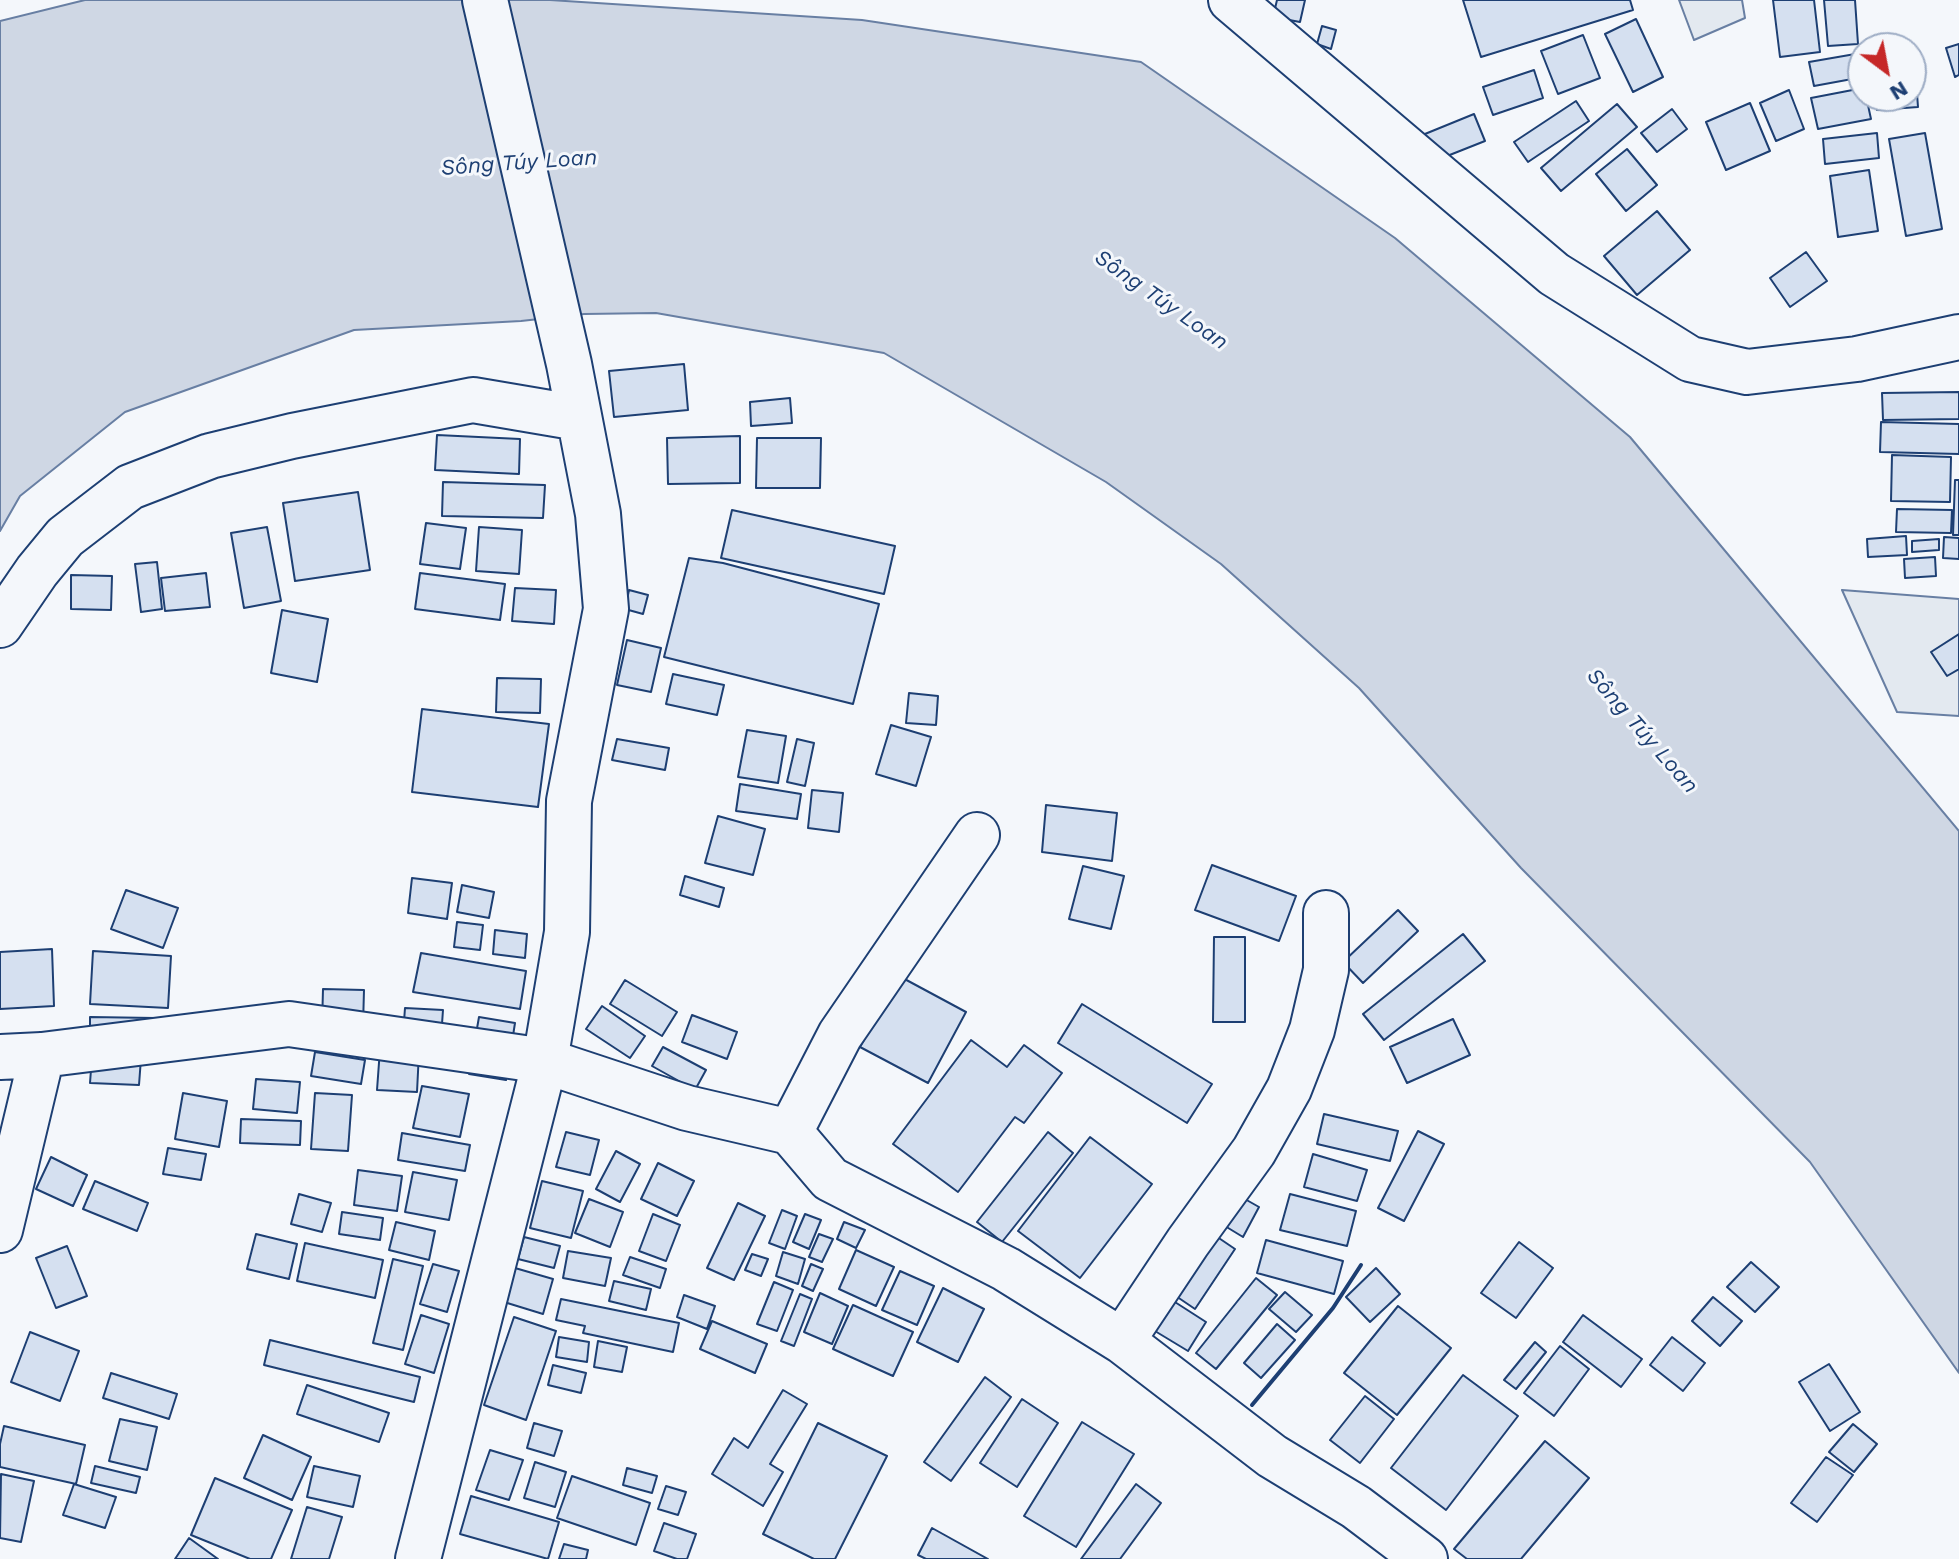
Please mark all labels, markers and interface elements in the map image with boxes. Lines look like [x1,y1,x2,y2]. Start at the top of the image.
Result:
north arrow [1847,32,1927,112]
text: N [1885,76,1912,106]
water label: Sông Túy Loan [440,144,598,182]
water label: Sông Túy Loan [1089,244,1233,356]
water label: Sông Túy Loan [1581,663,1703,799]

